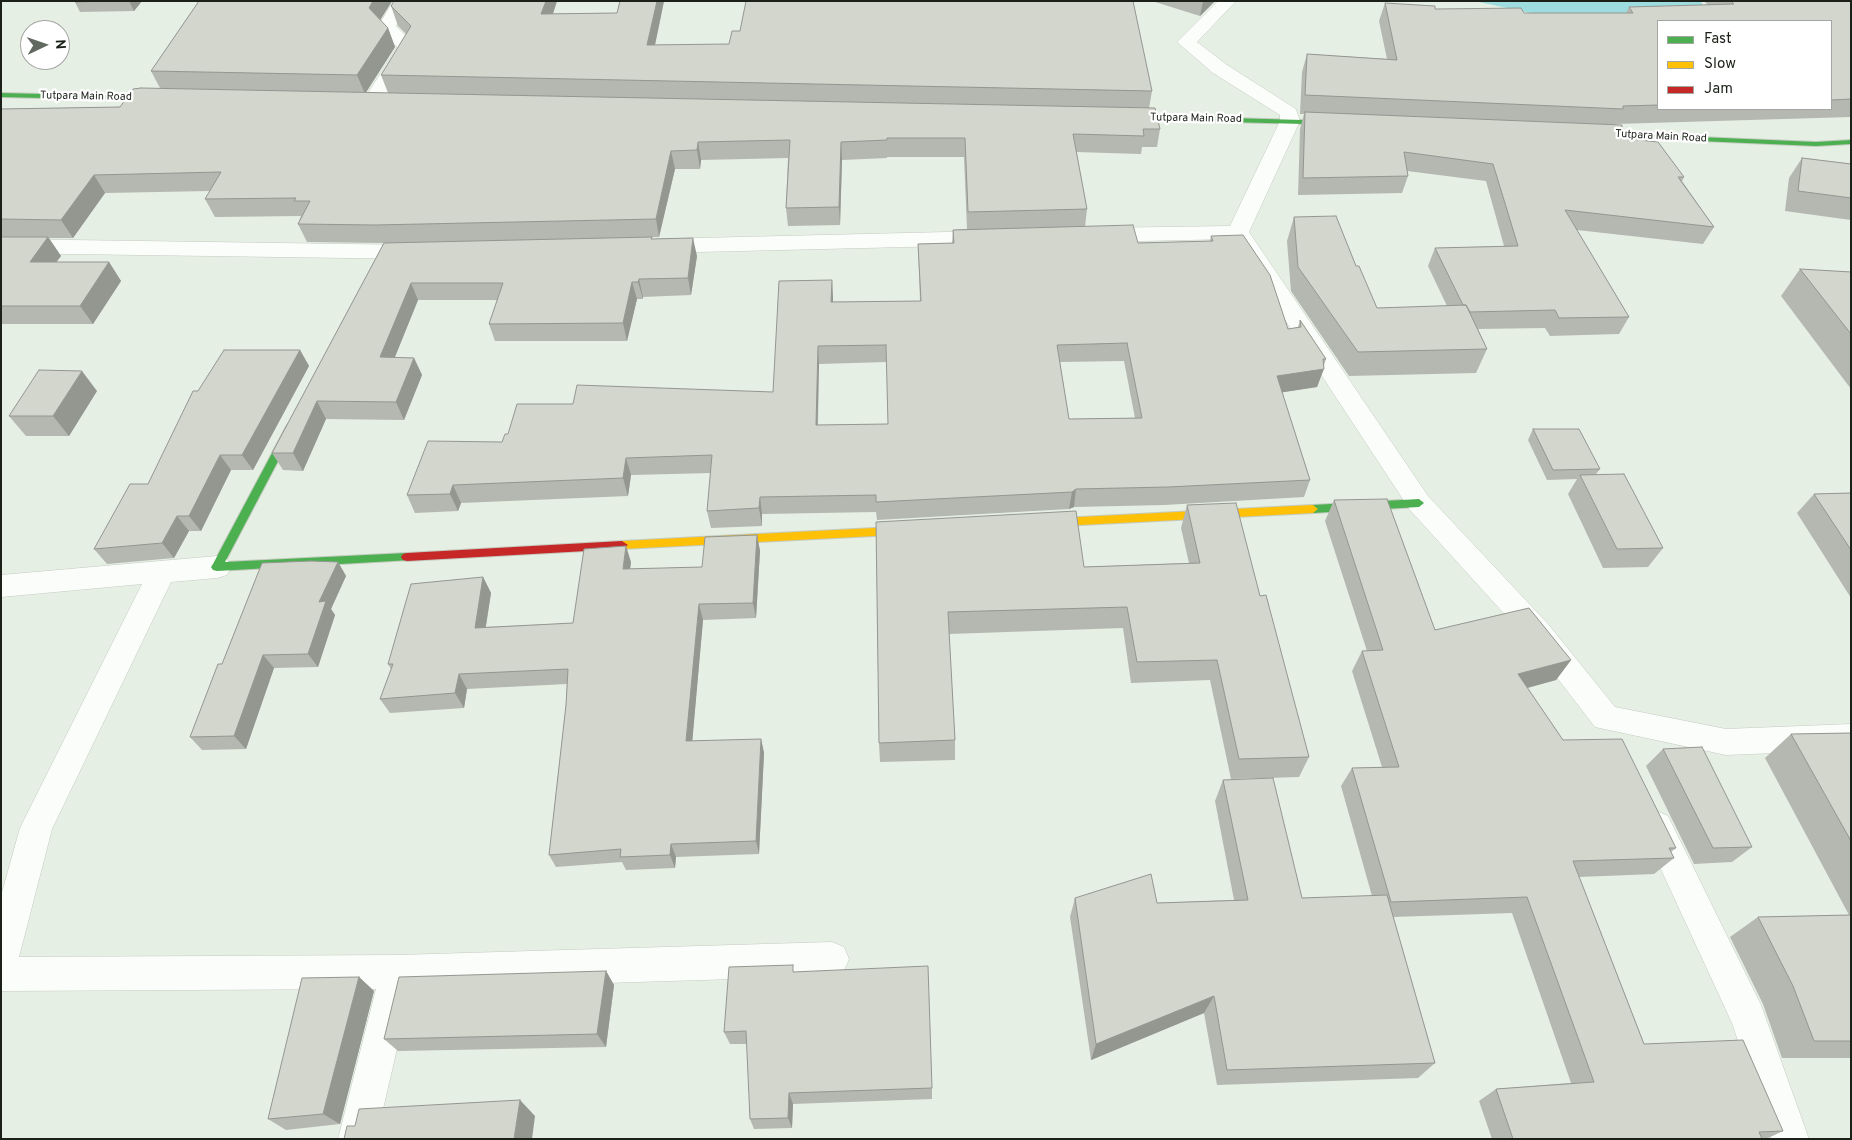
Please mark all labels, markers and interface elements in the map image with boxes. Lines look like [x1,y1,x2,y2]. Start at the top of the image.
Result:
north arrow [20,20,70,70]
legend [1657,20,1832,110]
text: Fast [1704,30,1732,49]
text: N [51,39,68,50]
text: Slow [1704,55,1736,74]
text: Jam [1704,80,1733,99]
street label: Tutpara Main Road [40,90,132,104]
street label: Tutpara Main Road [1150,112,1242,126]
street label: Tutpara Main Road [1615,128,1707,146]

